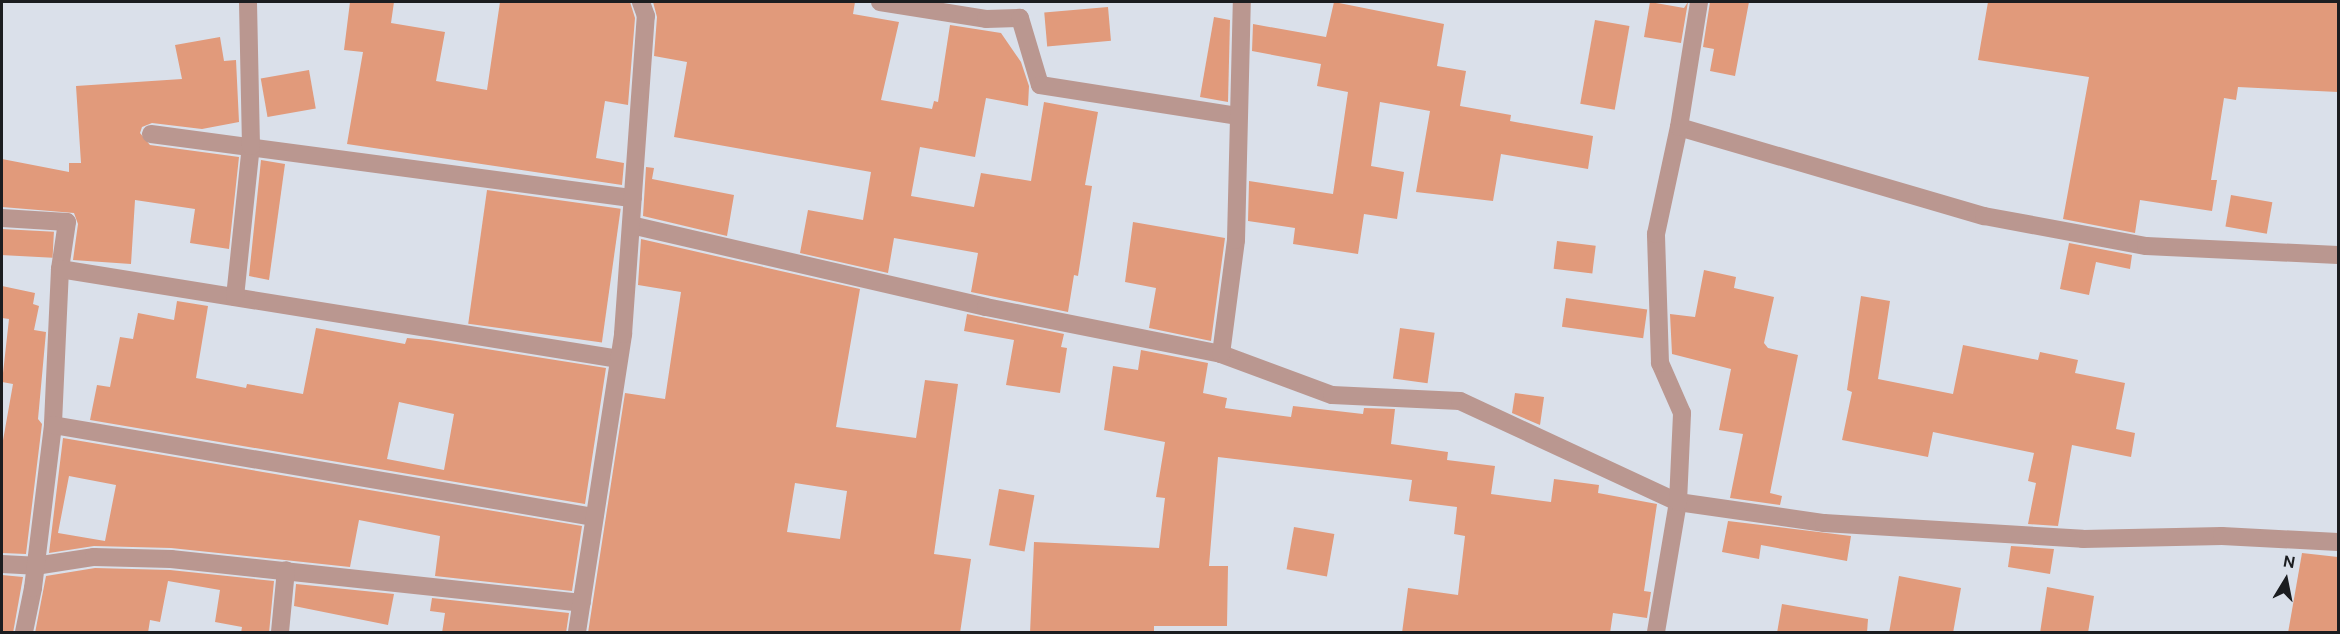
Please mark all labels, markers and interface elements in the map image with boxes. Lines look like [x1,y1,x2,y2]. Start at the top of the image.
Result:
north arrow [2256,550,2316,610]
text: N [2282,550,2297,573]

